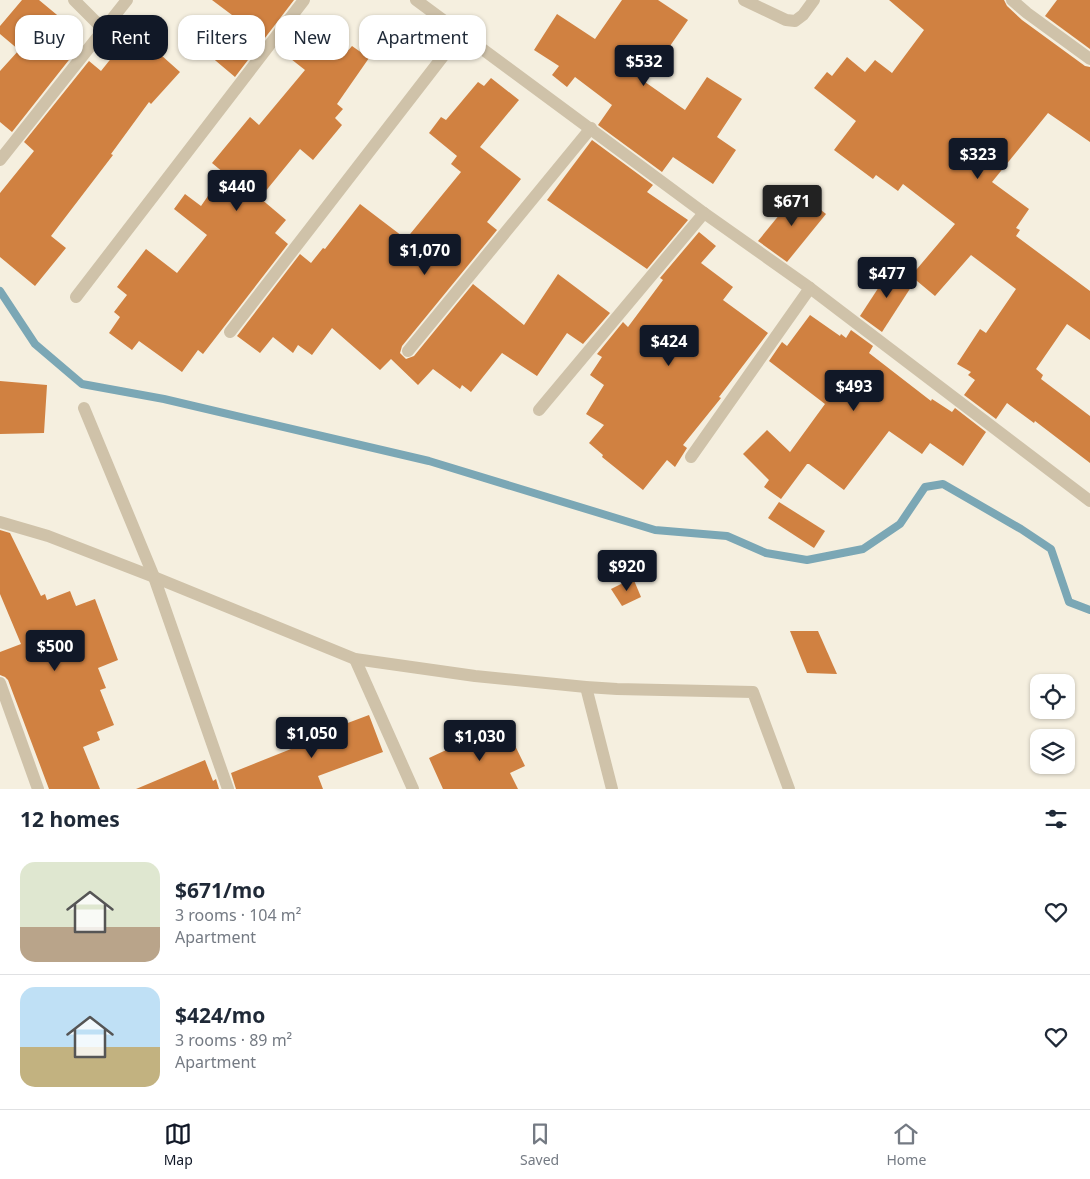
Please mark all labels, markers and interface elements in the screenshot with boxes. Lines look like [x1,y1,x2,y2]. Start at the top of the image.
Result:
chip: Buy [15,15,83,60]
chip: Rent [93,15,168,60]
chip: Filters [178,15,265,60]
chip: New [275,15,349,60]
chip: Apartment [359,15,486,60]
pin: $532 [614,44,674,87]
text: $532 [626,50,662,72]
pin: $323 [948,138,1008,180]
text: $323 [960,143,996,165]
pin: $440 [207,170,267,212]
text: $440 [219,175,255,197]
pin: $671 [762,184,822,227]
text: $671 [774,190,810,212]
pin: $1,070 [384,234,466,276]
text: $1,070 [400,239,450,261]
pin: $477 [857,256,917,299]
text: $477 [869,262,905,284]
pin: $424 [639,324,699,367]
text: $424 [651,330,687,352]
pin: $493 [824,370,884,412]
text: $493 [836,375,872,397]
pin: $920 [597,550,657,592]
text: $920 [609,555,645,577]
pin: $500 [25,630,85,672]
text: $500 [37,635,73,657]
map controls [1030,674,1075,774]
button: locate [1030,674,1075,719]
pin: $1,050 [271,716,353,759]
pin: $1,030 [439,720,521,762]
text: $1,050 [287,722,337,744]
text: $1,030 [455,725,505,747]
button: layers [1030,729,1075,774]
text: 12 homes [20,805,120,833]
icon: filters [1042,805,1070,833]
text: $671/mo [175,876,265,904]
icon: home [60,882,120,942]
icon: heart [1042,898,1070,926]
text: 3 rooms · 104 m² [175,904,301,926]
text: Apartment [175,926,256,948]
text: $424/mo [175,1001,265,1029]
icon: home [60,1007,120,1067]
icon: heart [1042,1023,1070,1051]
text: 3 rooms · 89 m² [175,1029,292,1051]
text: Apartment [175,1051,256,1073]
tab: Map [164,1120,193,1169]
tab: Saved [520,1120,559,1169]
tab: Home [887,1120,926,1169]

